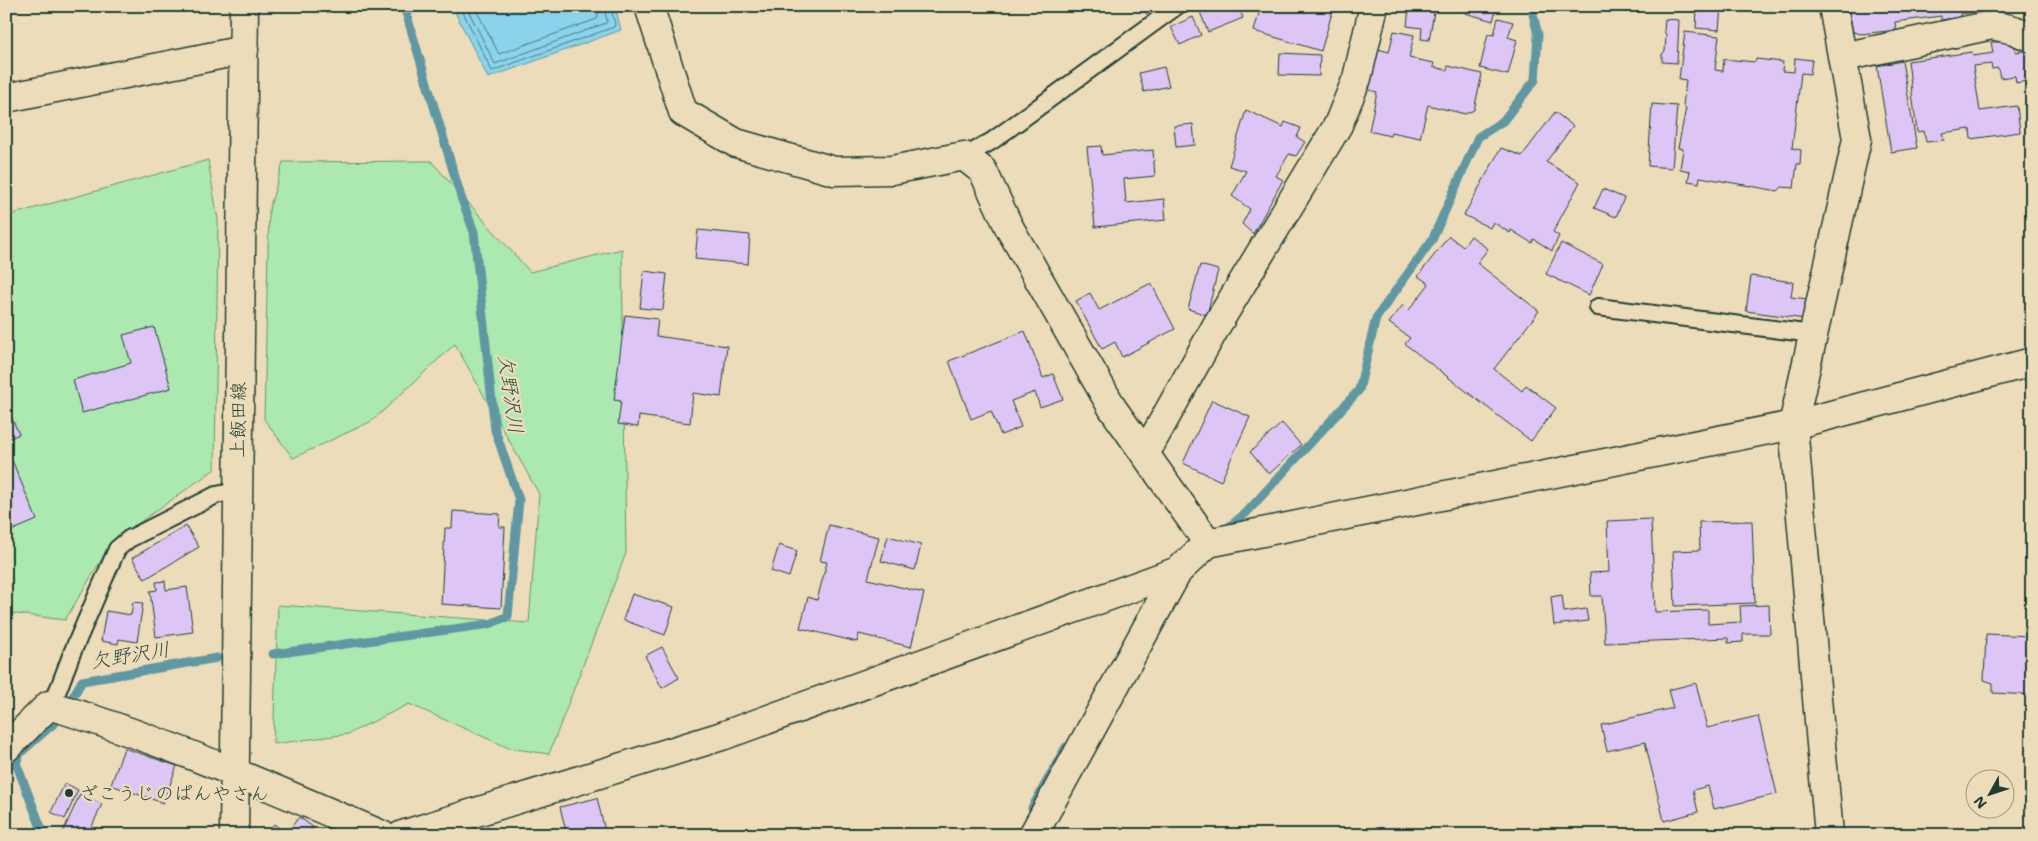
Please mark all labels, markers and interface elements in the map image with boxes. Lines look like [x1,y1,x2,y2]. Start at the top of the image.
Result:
water label: 欠野沢川 [493,353,529,435]
street label: 上飯田線 [225,382,251,458]
water label: 欠野沢川 [88,636,172,674]
north arrow [1966,768,2016,818]
place label: ざこうじのぱんやさん [79,781,269,806]
marker: ざこうじのぱんやさん [63,787,75,799]
text: N [1970,792,1991,812]

